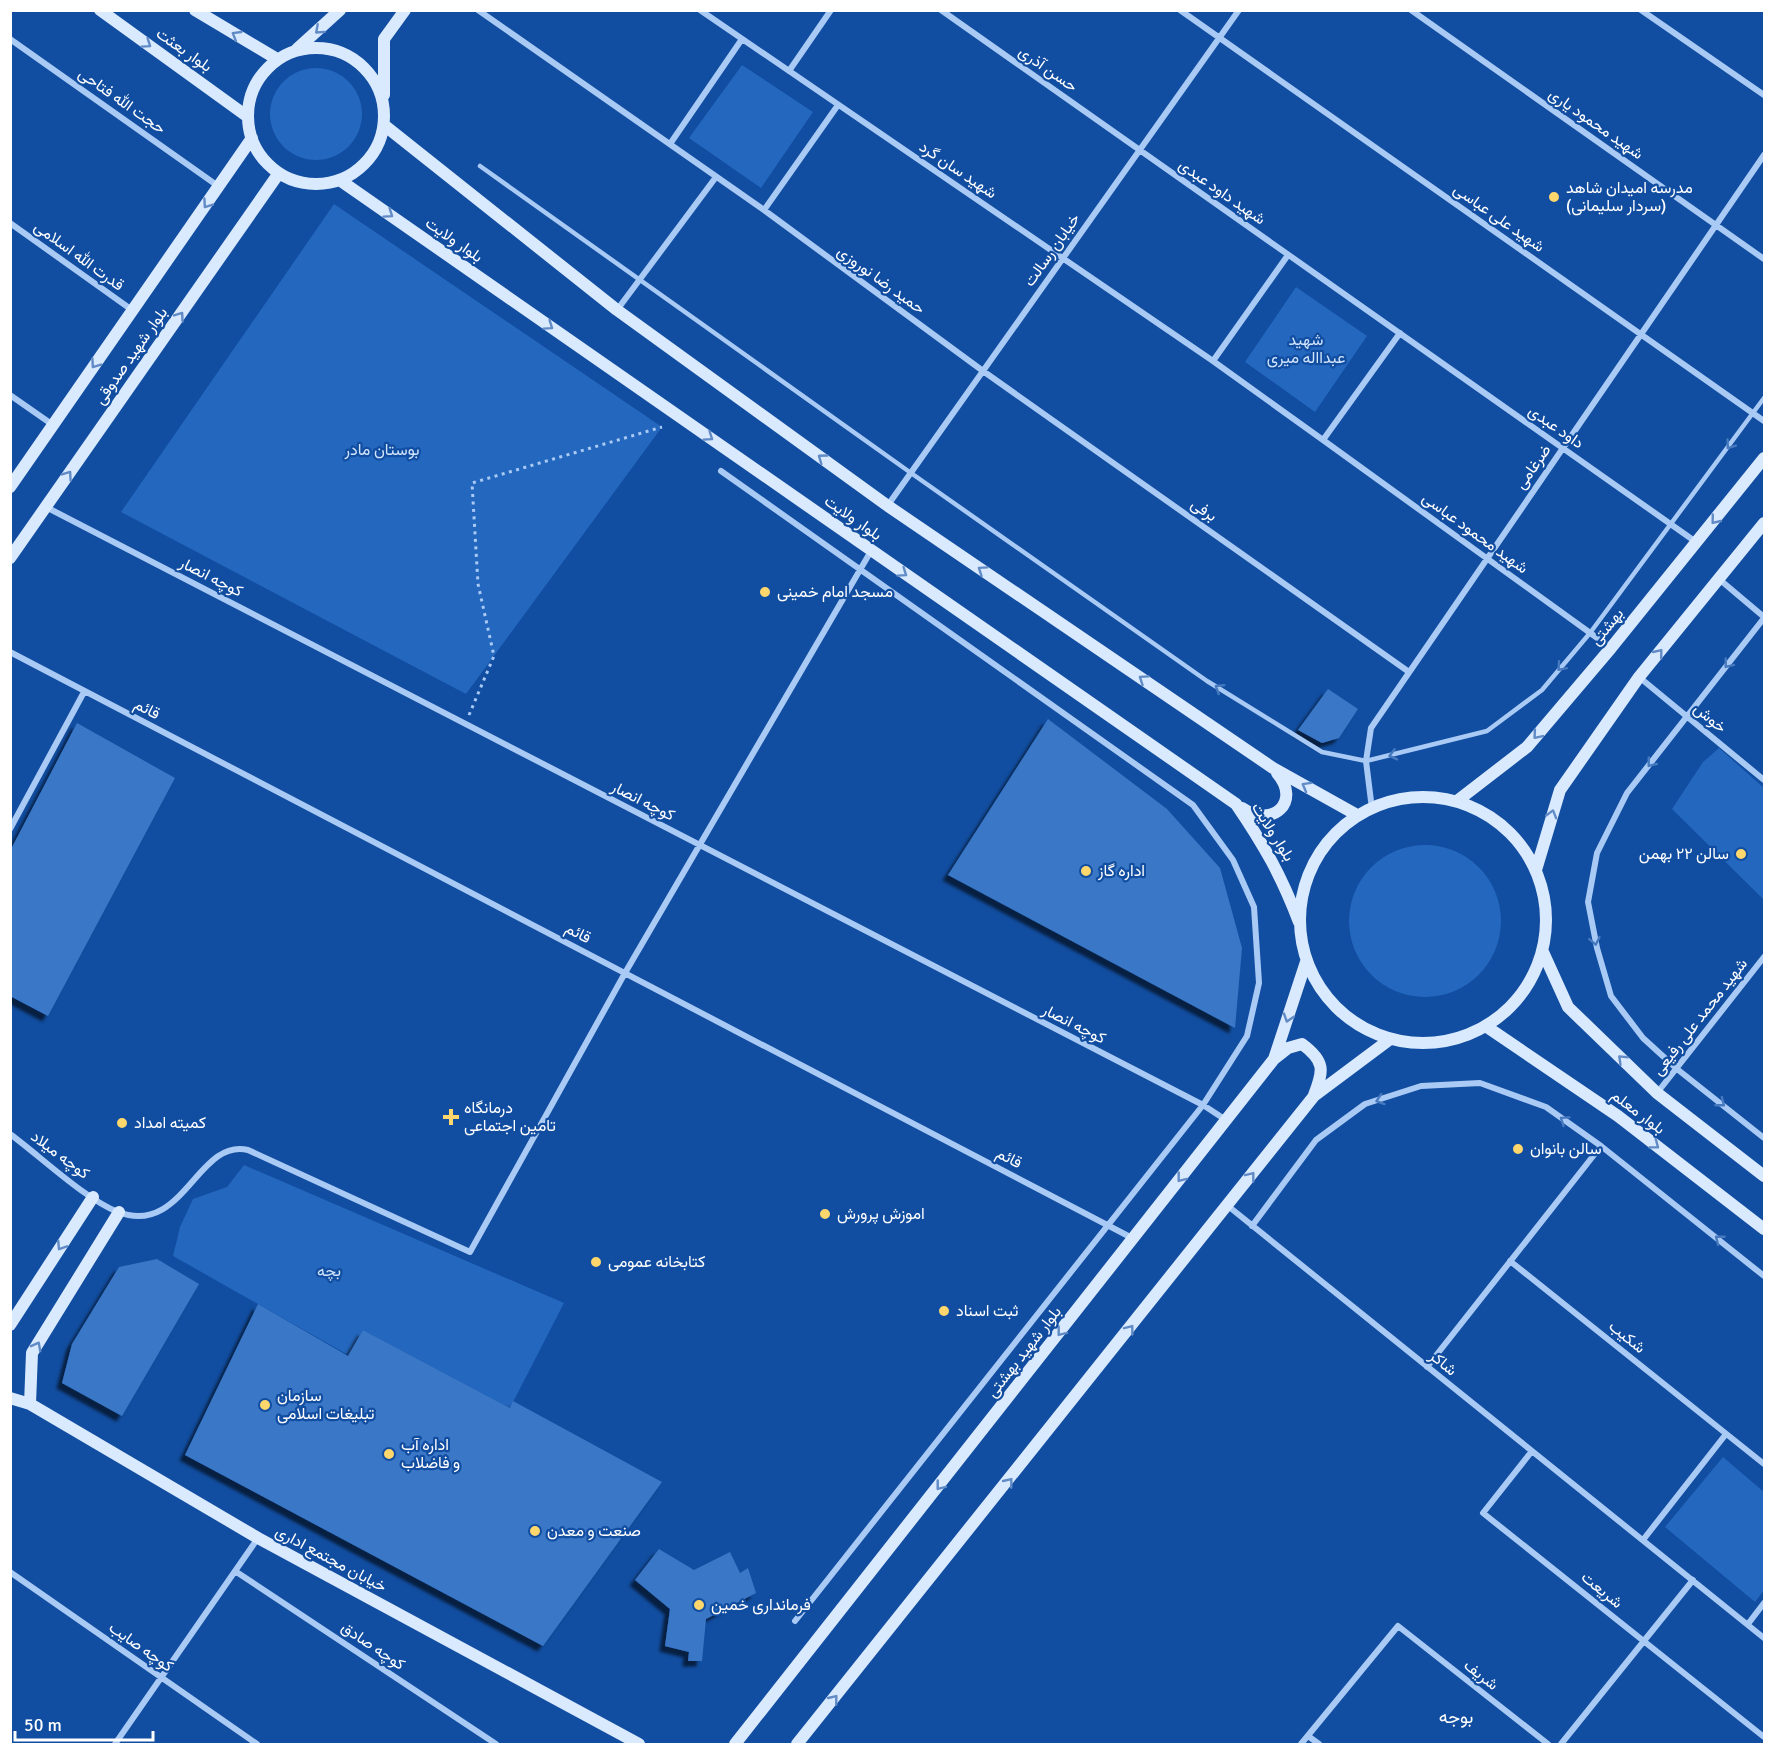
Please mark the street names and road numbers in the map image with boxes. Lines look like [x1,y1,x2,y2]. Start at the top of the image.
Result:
street label: بلوار بعثت [152,23,216,77]
street label: حسن آذری [1015,41,1082,97]
street label: حجت الله فتاحی [74,63,170,139]
street label: شهید محمود یاری [1545,84,1647,164]
street label: شهید سان گرد [915,137,1001,203]
street label: شهید داود عبدی [1175,155,1269,229]
street label: شهید علی عباسی [1450,179,1548,257]
street label: خیابان رسالت [1020,209,1085,290]
street label: بلوار ولایت [421,213,487,267]
street label: قدرت الله اسلامی [30,217,128,295]
street label: حمید رضا نوروزی [833,241,929,319]
street label: بلوار شهید صدوقی [90,303,172,409]
street label: داود عبدی [1524,401,1588,453]
street label: ضرغامی [1510,441,1556,493]
street label: شهید محمود عباسی [1418,488,1532,578]
street label: بلوار ولایت [820,491,886,545]
street label: برفی [1187,494,1221,526]
street label: کوچه انصار [175,552,246,602]
street label: بهشتی [1586,604,1628,650]
street label: قائم [131,694,163,724]
street label: خوش [1689,699,1731,738]
street label: کوچه انصار [607,776,678,826]
street label: بلوار ولایت [1247,799,1299,865]
street label: قائم [562,918,594,948]
street label: شهید محمد علی رفیعی [1648,954,1752,1080]
street label: کوچه انصار [1038,999,1109,1049]
street label: بلوار معلم [1607,1085,1669,1139]
street label: کوچه میلاد [26,1126,93,1184]
street label: قائم [993,1143,1025,1173]
street label: بلوار شهید بهشتی [982,1302,1066,1402]
street label: شکیب [1605,1316,1649,1358]
street label: شاکر [1424,1345,1461,1380]
street label: خیابان مجتمع اداری [271,1521,390,1598]
street label: شریعت [1577,1567,1627,1613]
street label: کوچه صادق [337,1617,409,1676]
street label: کوچه صایب [104,1618,177,1677]
street label: شریف [1460,1655,1502,1695]

